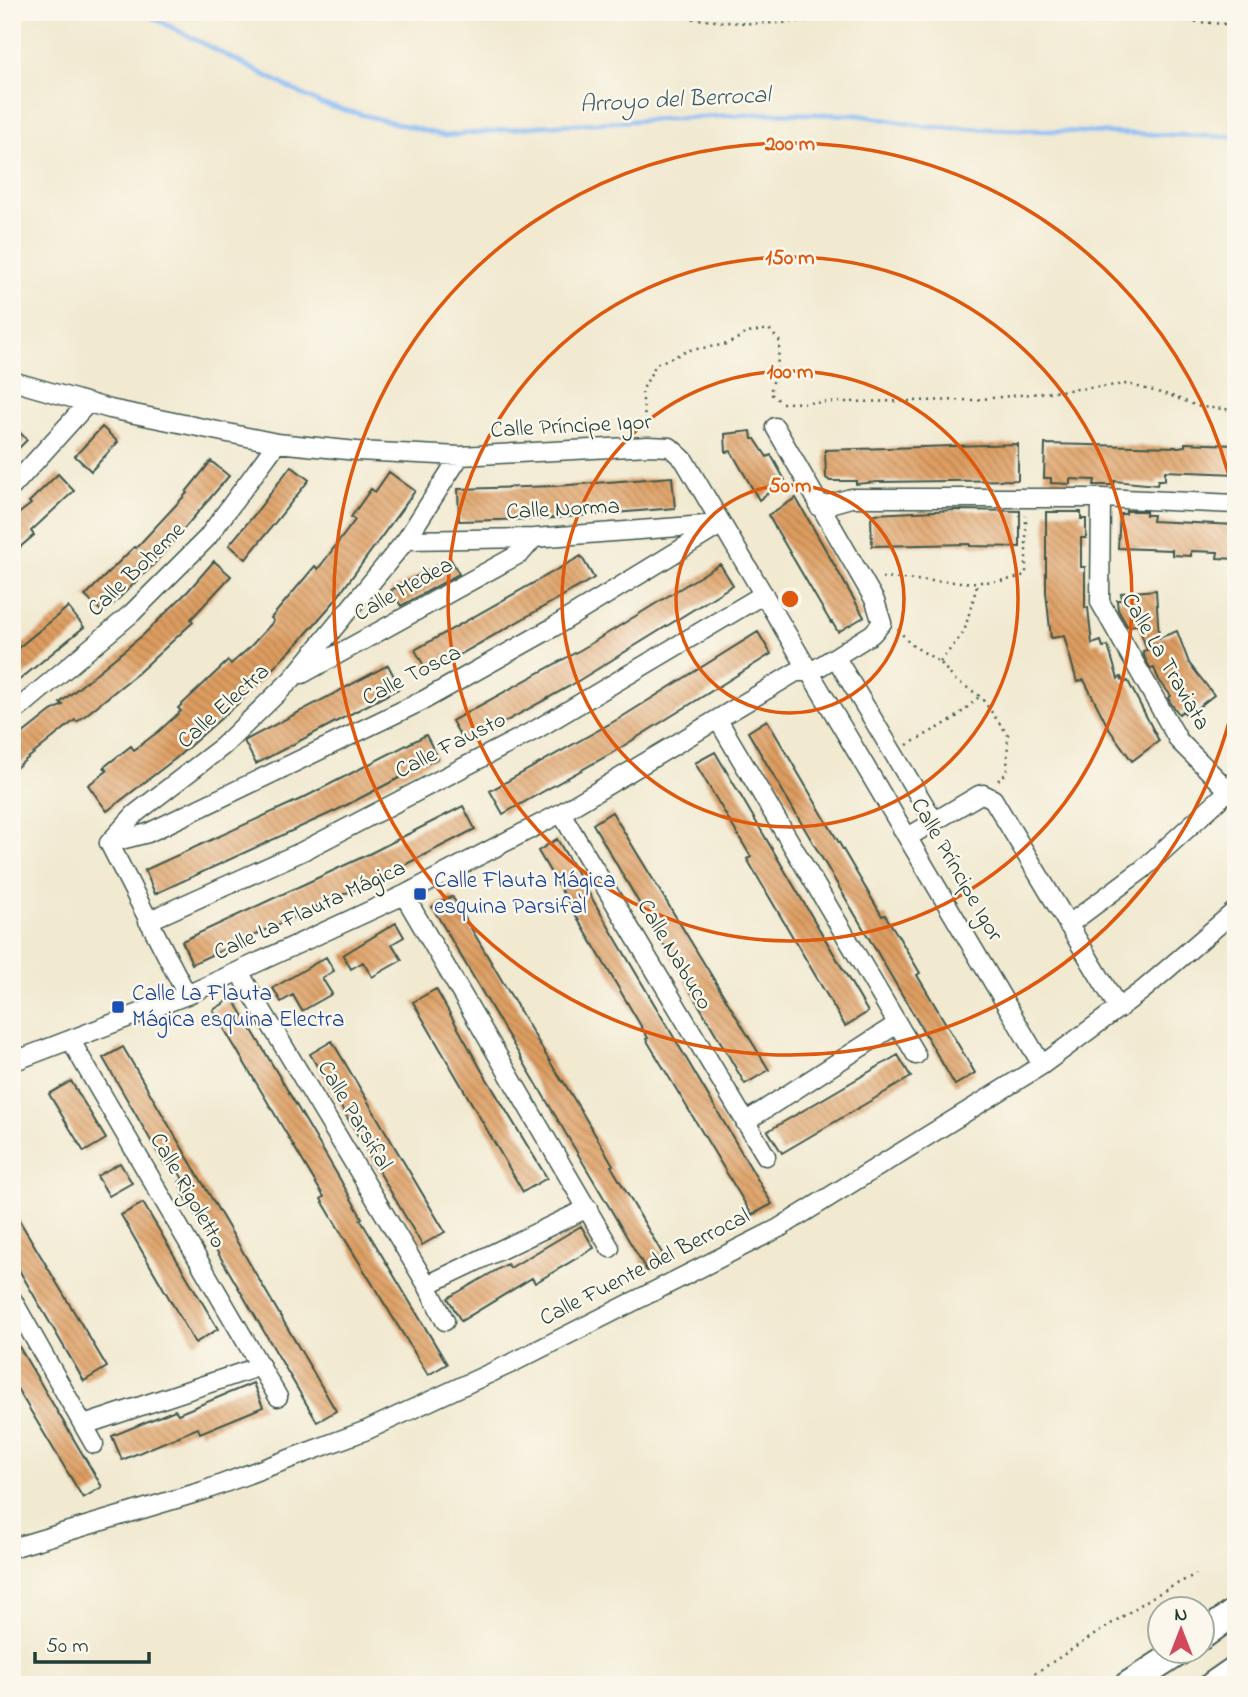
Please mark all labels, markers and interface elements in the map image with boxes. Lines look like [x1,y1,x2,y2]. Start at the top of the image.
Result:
water label: Arroyo del Berrocal [579,78,774,123]
text: 200 m [764,130,815,160]
text: 150 m [765,244,815,274]
text: 100 m [767,358,813,388]
street label: Calle Príncipe Igor [490,406,653,449]
text: 50 m [769,472,811,502]
street label: Calle Norma [505,491,621,529]
street label: Calle Boheme [81,514,194,625]
street label: Calle Medea [348,549,460,631]
centre of rings [778,587,802,611]
street label: Calle La Traviata [1112,587,1218,737]
street label: Calle Tosca [357,637,467,715]
street label: Calle Electra [170,656,278,758]
street label: Calle Fausto [390,704,512,788]
street label: Calle Príncipe Igor [901,792,1011,949]
street label: Calle La Flauta Mágica [209,852,412,971]
place label: Calle Flauta Mágica esquina Parsifal [434,865,616,924]
marker: Calle Flauta Mágica esquina Parsifal [412,886,428,902]
street label: Calle Nabuco [628,893,720,1017]
place label: Calle La Flauta Mágica esquina Electra [132,978,344,1038]
marker: Calle La Flauta Mágica esquina Electra [110,999,126,1015]
street label: Calle Parsifal [308,1055,400,1177]
street label: Calle Rigoletto [140,1127,234,1256]
street label: Calle Fuente del Berrocal [534,1201,756,1335]
north arrow [1146,1596,1216,1666]
text: N [1175,1602,1188,1629]
scale bar [35,1620,149,1664]
text: 50 m [46,1632,89,1662]

